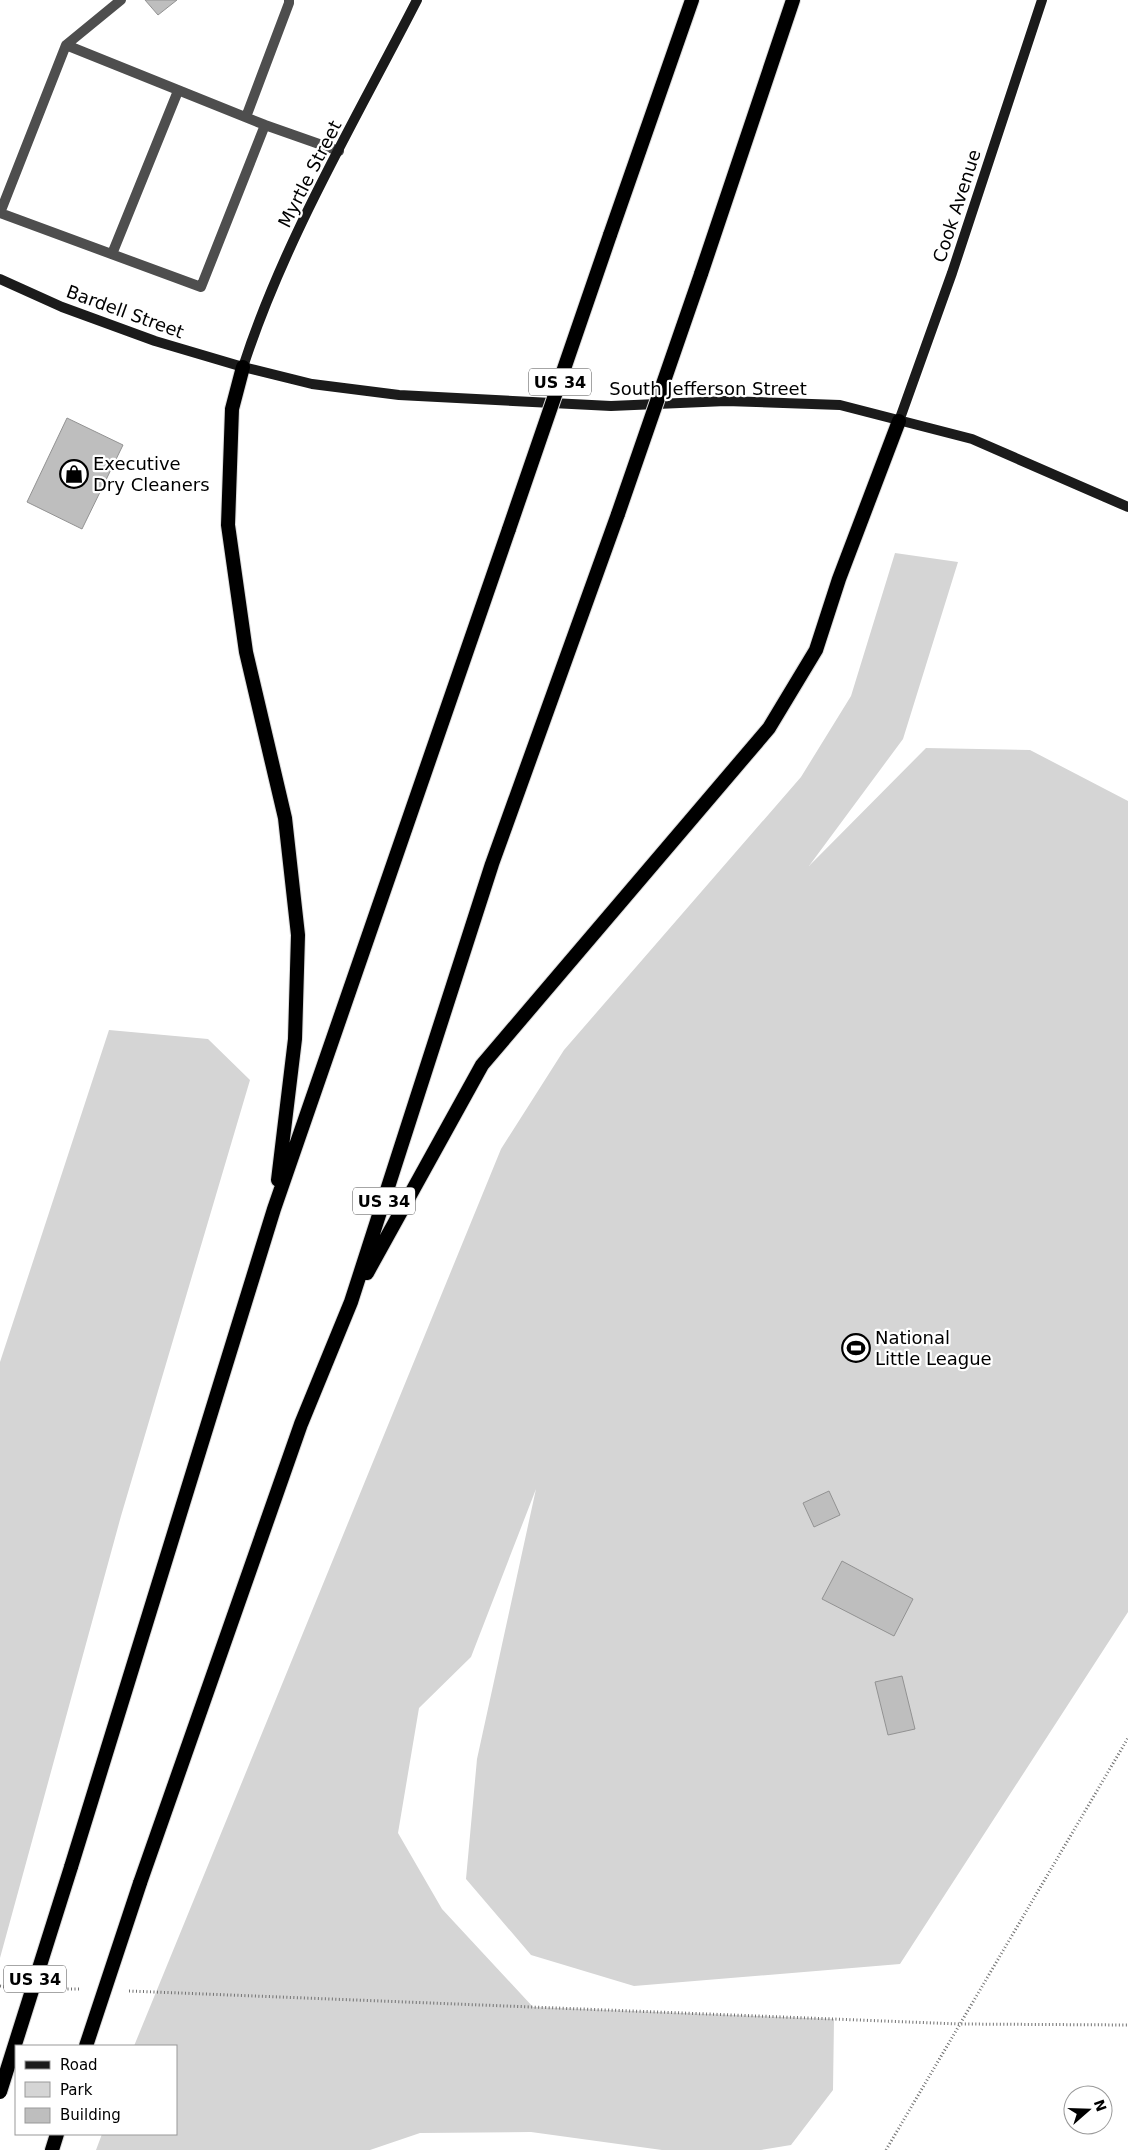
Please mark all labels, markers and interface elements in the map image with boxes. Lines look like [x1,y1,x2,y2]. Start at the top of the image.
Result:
street label: Myrtle Street [274,117,346,231]
street label: Cook Avenue [928,147,985,265]
street label: Bardell Street [64,281,187,342]
road number: US 34 [529,368,591,396]
street label: South Jefferson Street [609,378,807,399]
place label: Executive Dry Cleaners [93,453,210,495]
shop icon: Executive Dry Cleaners [59,459,89,489]
road number: US 34 [353,1188,415,1214]
place label: National Little League [875,1327,992,1369]
sports icon: National Little League [841,1333,871,1363]
road number: US 34 [4,1966,66,1992]
legend [15,2045,178,2135]
text: Road [60,2056,98,2074]
text: Park [60,2081,93,2099]
north arrow [1063,2085,1113,2135]
text: N [1091,2097,1110,2114]
text: Building [60,2106,121,2124]

